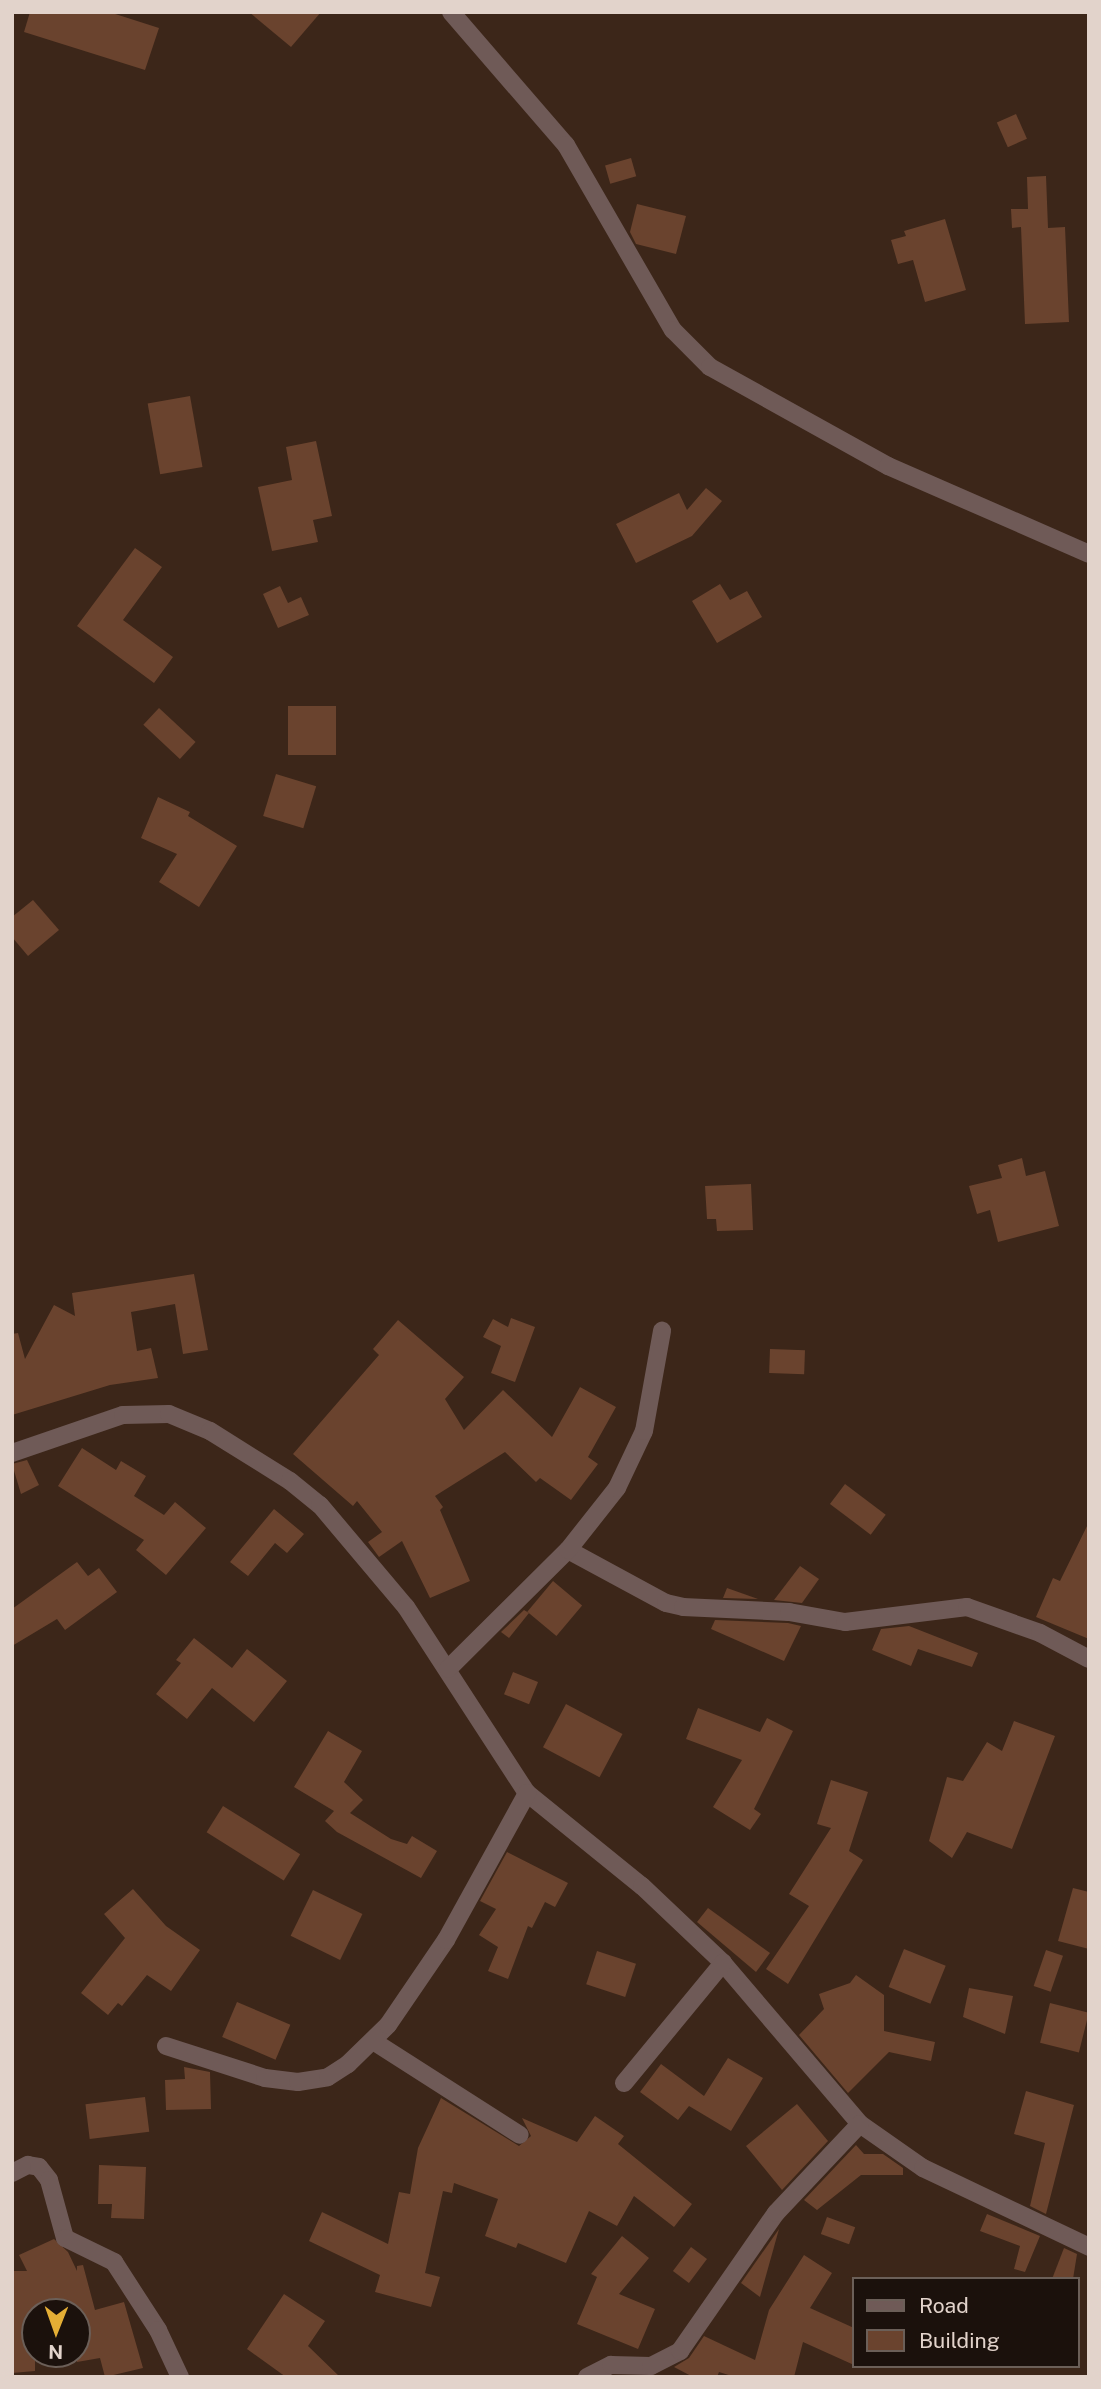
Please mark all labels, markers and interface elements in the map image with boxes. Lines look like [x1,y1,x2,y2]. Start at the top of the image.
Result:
legend [852,2277,1080,2368]
text: Road [919,2293,969,2318]
north arrow [21,2298,91,2368]
text: Building [919,2328,1000,2353]
text: N [48,2341,63,2363]

